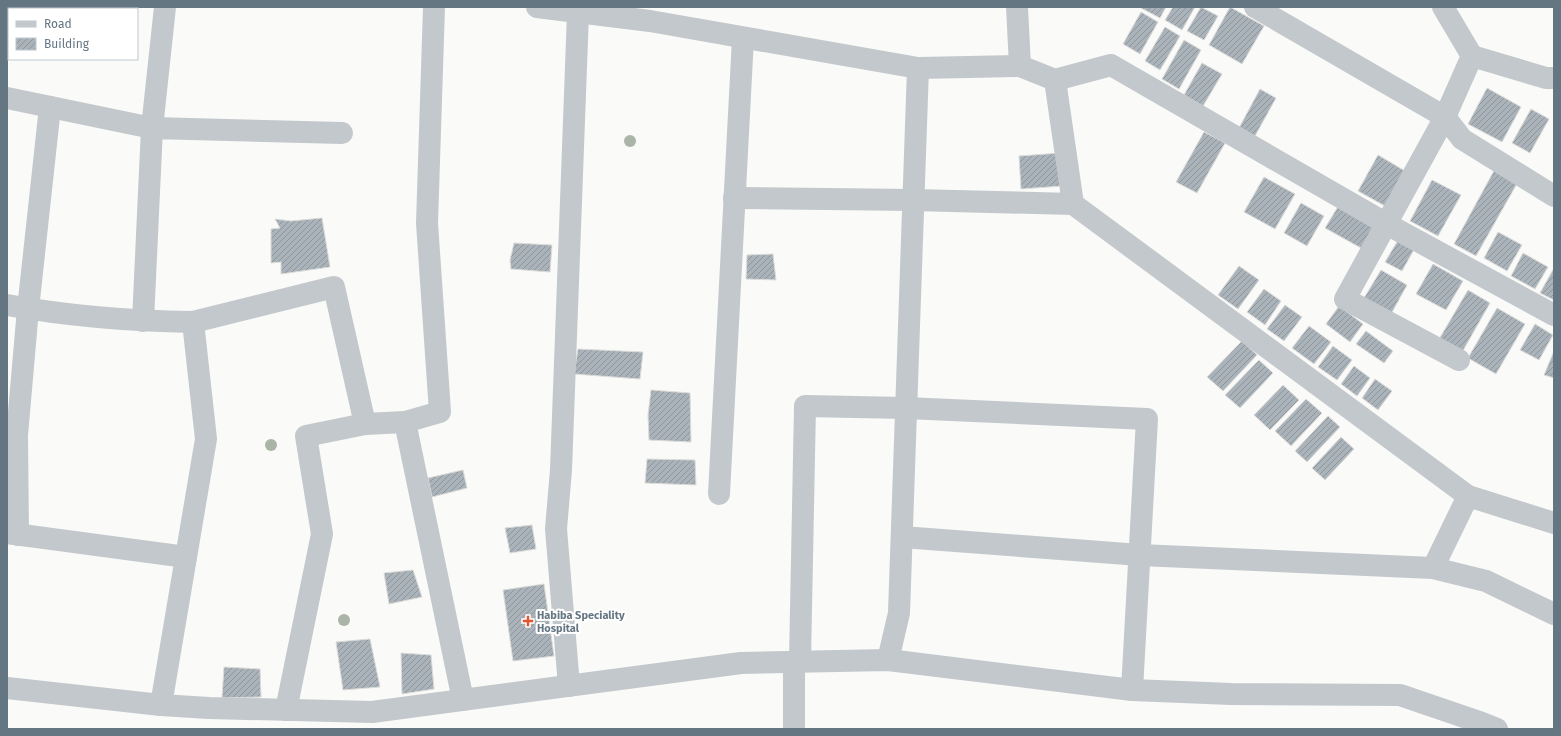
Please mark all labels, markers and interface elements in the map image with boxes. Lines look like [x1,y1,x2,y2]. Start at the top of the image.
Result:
legend [8,8,138,60]
text: Road [44,17,72,31]
text: Building [44,37,90,51]
place label: Habiba Speciality Hospital [537,609,625,635]
marker: Habiba Speciality Hospital [522,615,534,627]

